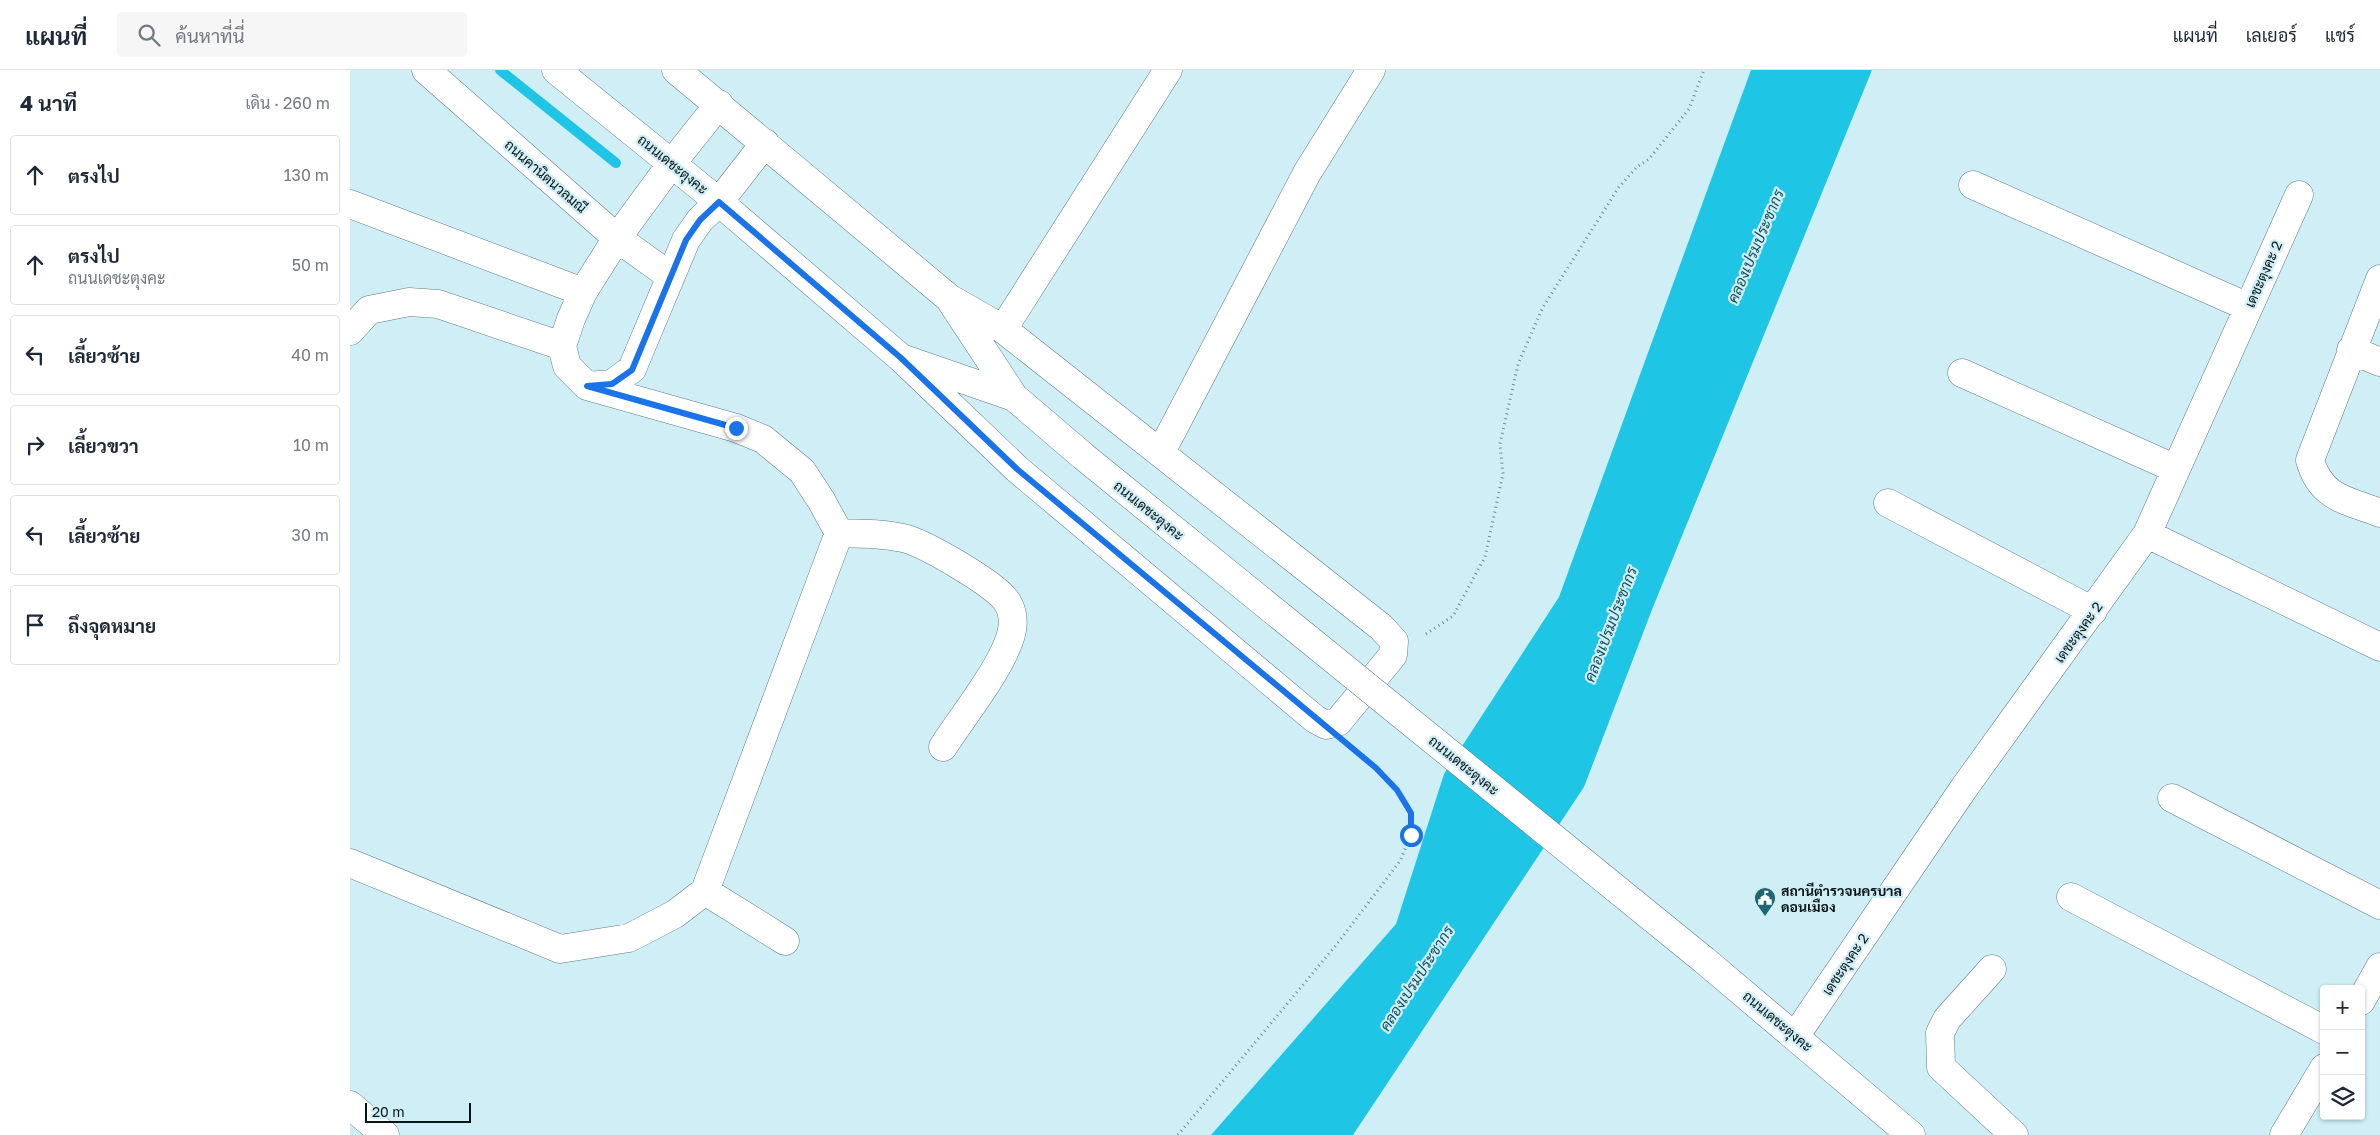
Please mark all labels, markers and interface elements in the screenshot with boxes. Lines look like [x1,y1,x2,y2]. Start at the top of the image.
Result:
search box [117,12,467,57]
text: แผนที่ [25,21,87,50]
icon: search [135,21,163,49]
text: ค้นหาที่นี่ [175,24,245,47]
text: แผนที่ [2173,24,2218,46]
text: เลเยอร์ [2246,24,2297,46]
text: แชร์ [2325,24,2355,46]
text: 4 นาที [20,90,77,116]
text: เดิน · 260 m [246,93,330,113]
street label: ถนนเดชะตุงคะ [633,131,712,199]
street label: ถนนคานิตนวลมณี [502,136,590,216]
icon: ahead [21,161,49,189]
text: ตรงไป [68,164,120,187]
text: 130 m [284,165,329,185]
water label: คลองเปรมประชากร [1723,186,1787,306]
street label: เดชะตุงคะ 2 [2241,238,2287,311]
text: ตรงไป [68,244,120,267]
icon: ahead [21,251,49,279]
text: 50 m [292,255,329,275]
text: ถนนเดชะตุงคะ [68,268,166,288]
icon: left [21,341,49,369]
text: เลี้ยวซ้าย [68,344,140,367]
text: 40 m [291,345,329,365]
route end [725,417,748,440]
icon: right [21,431,49,459]
text: เลี้ยวขวา [68,434,139,457]
text: 10 m [293,435,329,455]
street label: ถนนเดชะตุงคะ [1109,477,1188,545]
icon: left [21,521,49,549]
text: เลี้ยวซ้าย [68,524,140,547]
text: 30 m [292,525,329,545]
water label: คลองเปรมประชากร [1580,563,1640,684]
street label: เดชะตุงคะ 2 [2050,598,2107,667]
icon: arrive [21,611,49,639]
text: ถึงจุดหมาย [68,614,156,637]
street label: ถนนเดชะตุงคะ [1424,732,1503,800]
route start [1400,824,1423,847]
place label: สถานีตำรวจนครบาล ดอนเมือง [1781,882,1902,915]
public building icon: สถานีตำรวจนครบาล ดอนเมือง [1753,886,1777,917]
water label: คลองเปรมประชากร [1375,921,1457,1034]
street label: เดชะตุงคะ 2 [1818,930,1874,999]
map controls [2320,985,2365,1120]
button: + [2320,985,2365,1030]
street label: ถนนเดชะตุงคะ [1739,987,1816,1056]
button: − [2320,1030,2365,1075]
button: layers [2320,1075,2365,1120]
scale bar [365,1100,471,1123]
text: 20 m [372,1103,405,1120]

